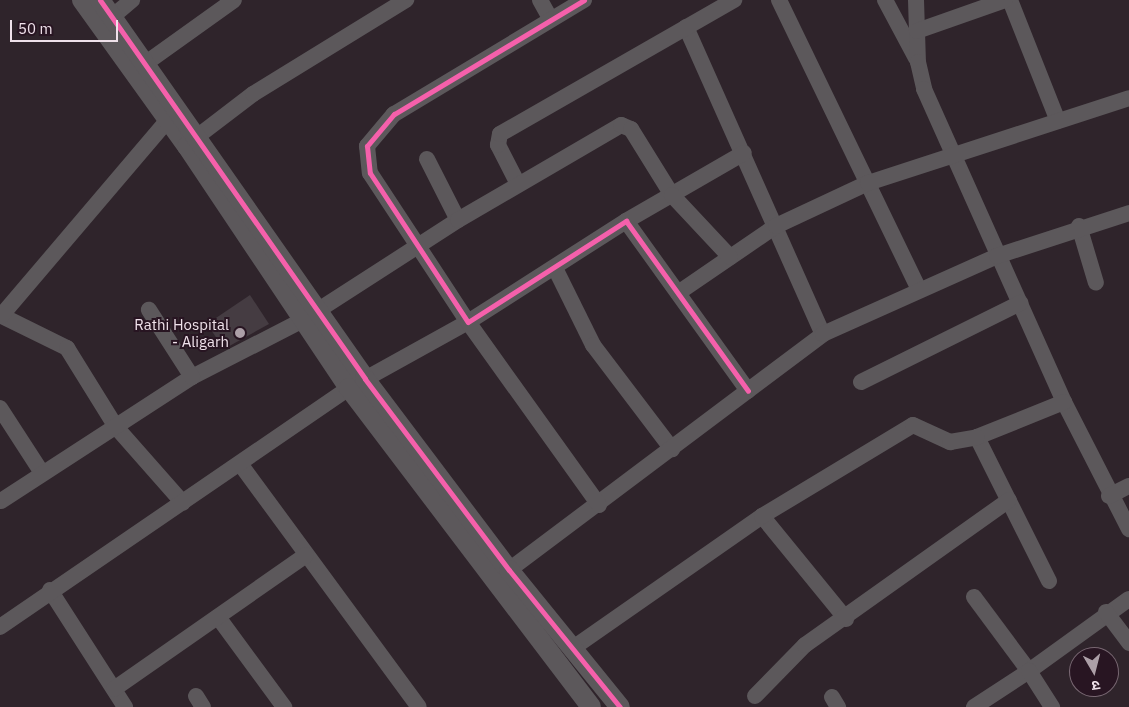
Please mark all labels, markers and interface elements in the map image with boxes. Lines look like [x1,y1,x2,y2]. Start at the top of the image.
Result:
scale bar [12,10,120,42]
text: 50 m [18,19,53,38]
place label: Rathi Hospital - Aligarh [134,315,229,350]
marker: Rathi Hospital - Aligarh [233,326,247,340]
north arrow [1069,647,1119,697]
text: उ [1091,676,1101,695]

